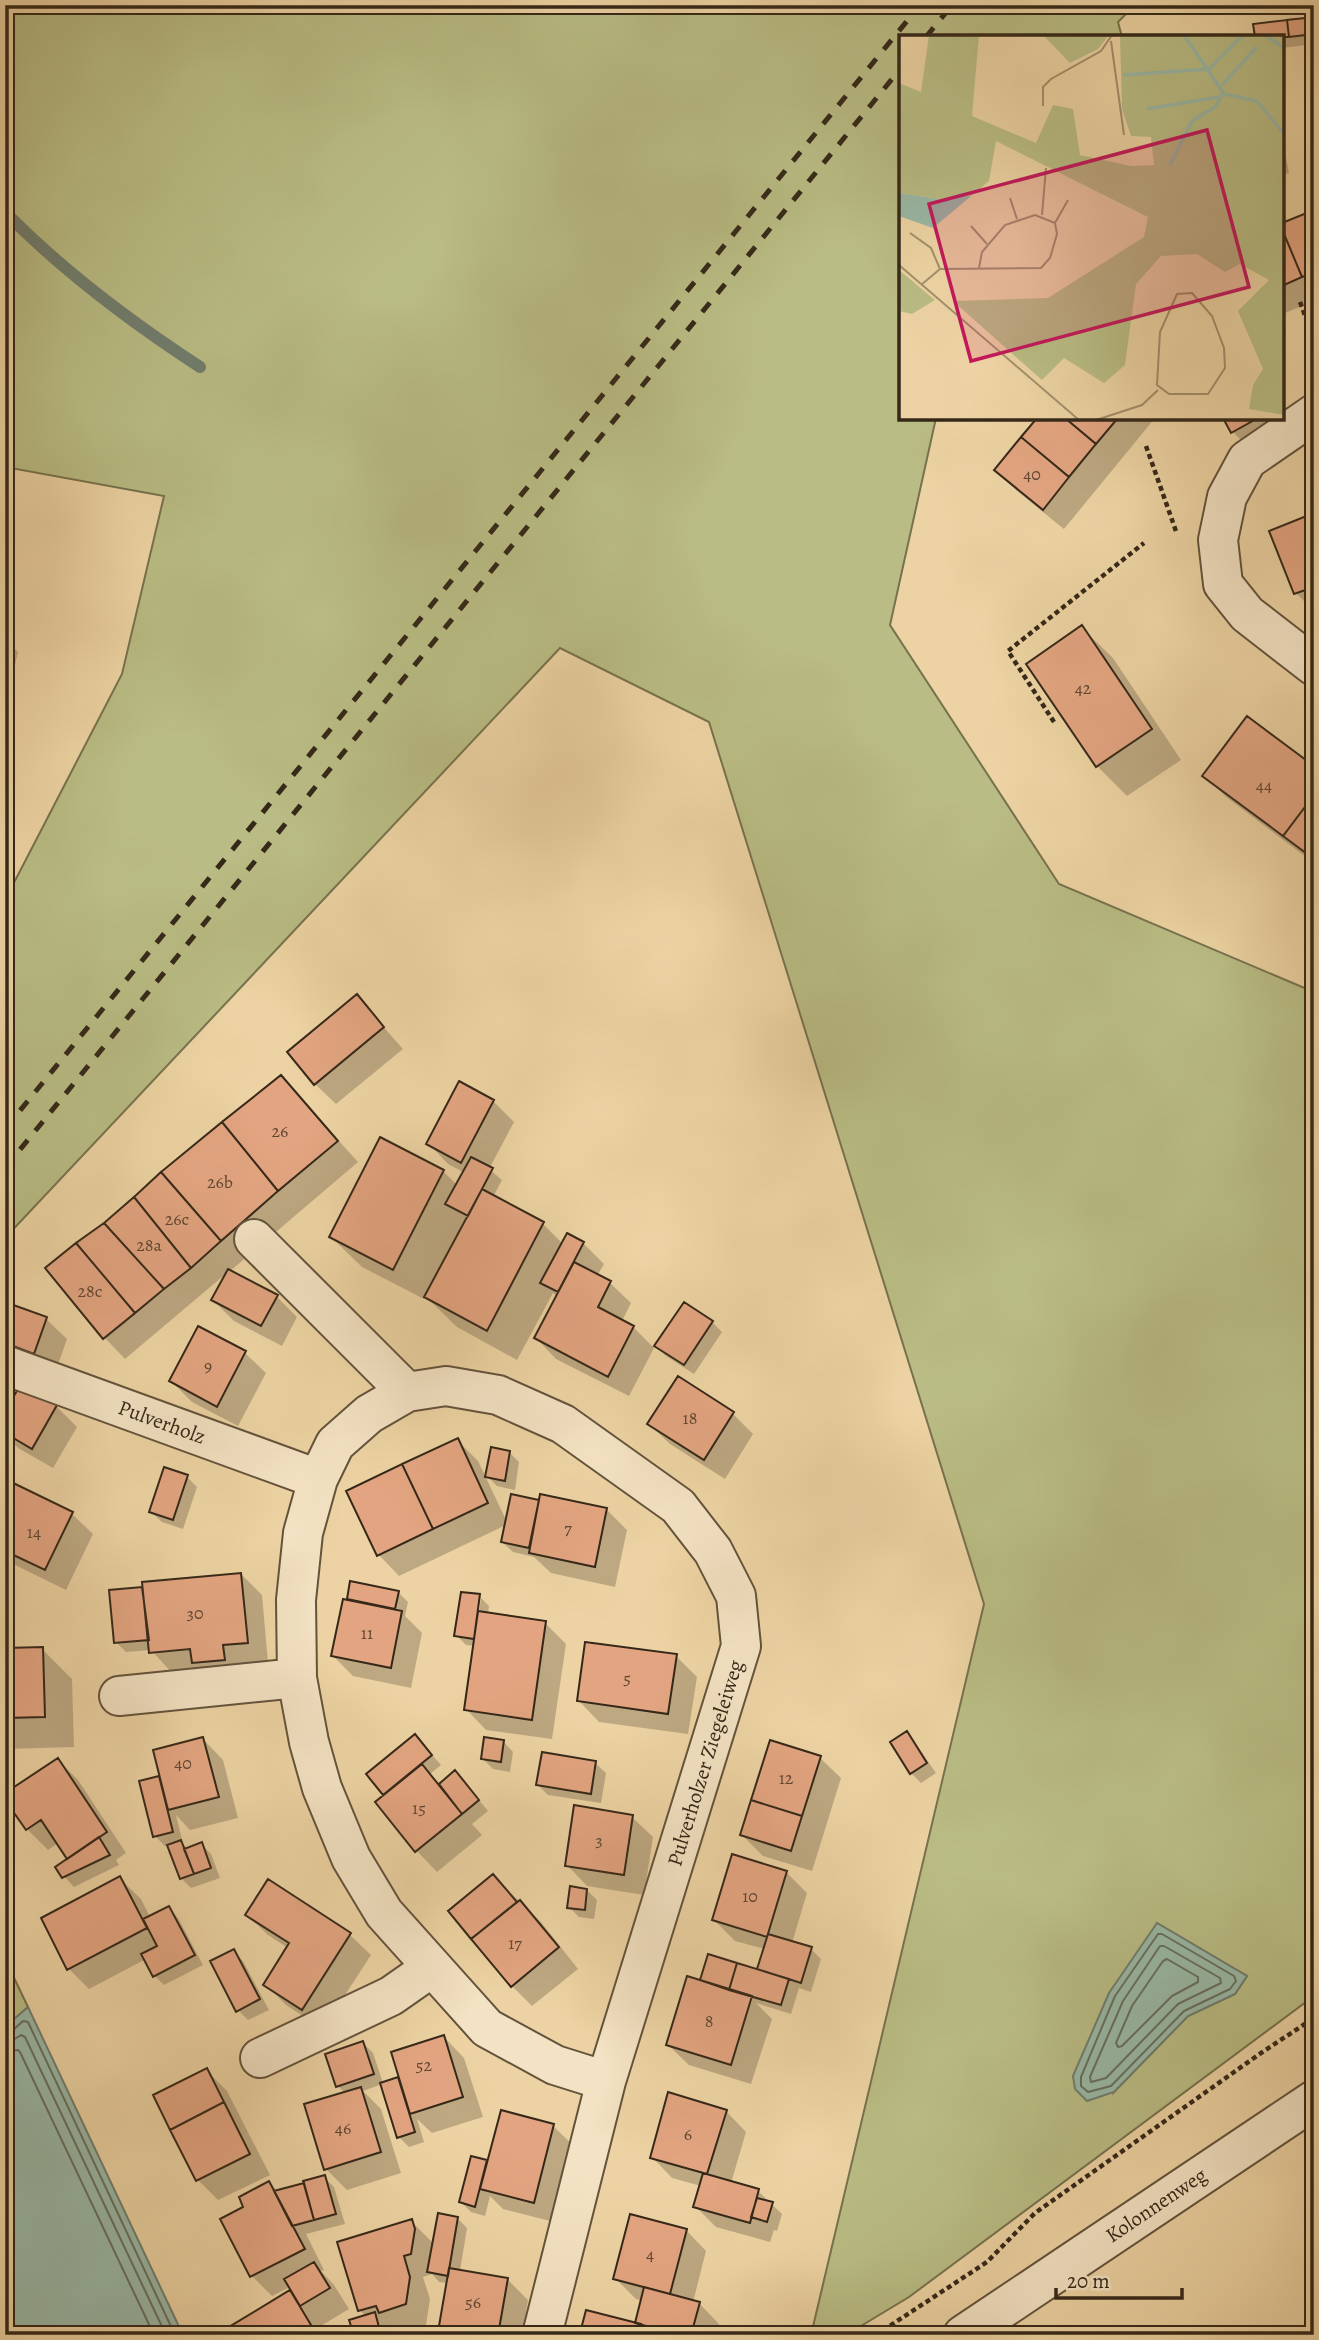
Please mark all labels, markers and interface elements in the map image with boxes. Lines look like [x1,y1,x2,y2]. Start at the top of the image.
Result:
inset map [899,35,1284,420]
house number: 40 [1023,462,1041,486]
house number: 42 [1075,676,1092,700]
house number: 44 [1256,773,1272,797]
house number: 26 [272,1119,288,1143]
house number: 26b [207,1170,233,1194]
house number: 26c [165,1207,189,1231]
house number: 28a [136,1233,162,1257]
house number: 28c [78,1279,102,1303]
house number: 9 [204,1354,212,1378]
street label: Pulverholz [114,1393,210,1451]
house number: 18 [683,1406,697,1430]
house number: 7 [564,1516,572,1540]
house number: 14 [27,1520,41,1544]
house number: 30 [186,1601,204,1625]
house number: 11 [361,1621,373,1645]
street label: Pulverholzer Ziegeleiweg [660,1656,750,1870]
house number: 5 [623,1666,631,1690]
house number: 40 [174,1751,192,1775]
house number: 12 [779,1766,794,1790]
house number: 15 [412,1796,426,1820]
house number: 3 [595,1828,603,1852]
house number: 10 [742,1884,758,1908]
house number: 17 [508,1931,522,1955]
house number: 8 [705,2009,713,2033]
house number: 52 [416,2053,433,2077]
house number: 46 [335,2116,351,2140]
house number: 6 [684,2122,692,2146]
street label: Kolonnenweg [1100,2161,1212,2249]
house number: 4 [646,2242,654,2266]
scale bar [1056,2256,1182,2300]
text: 20 m [1067,2267,1110,2295]
house number: 56 [465,2290,481,2314]

